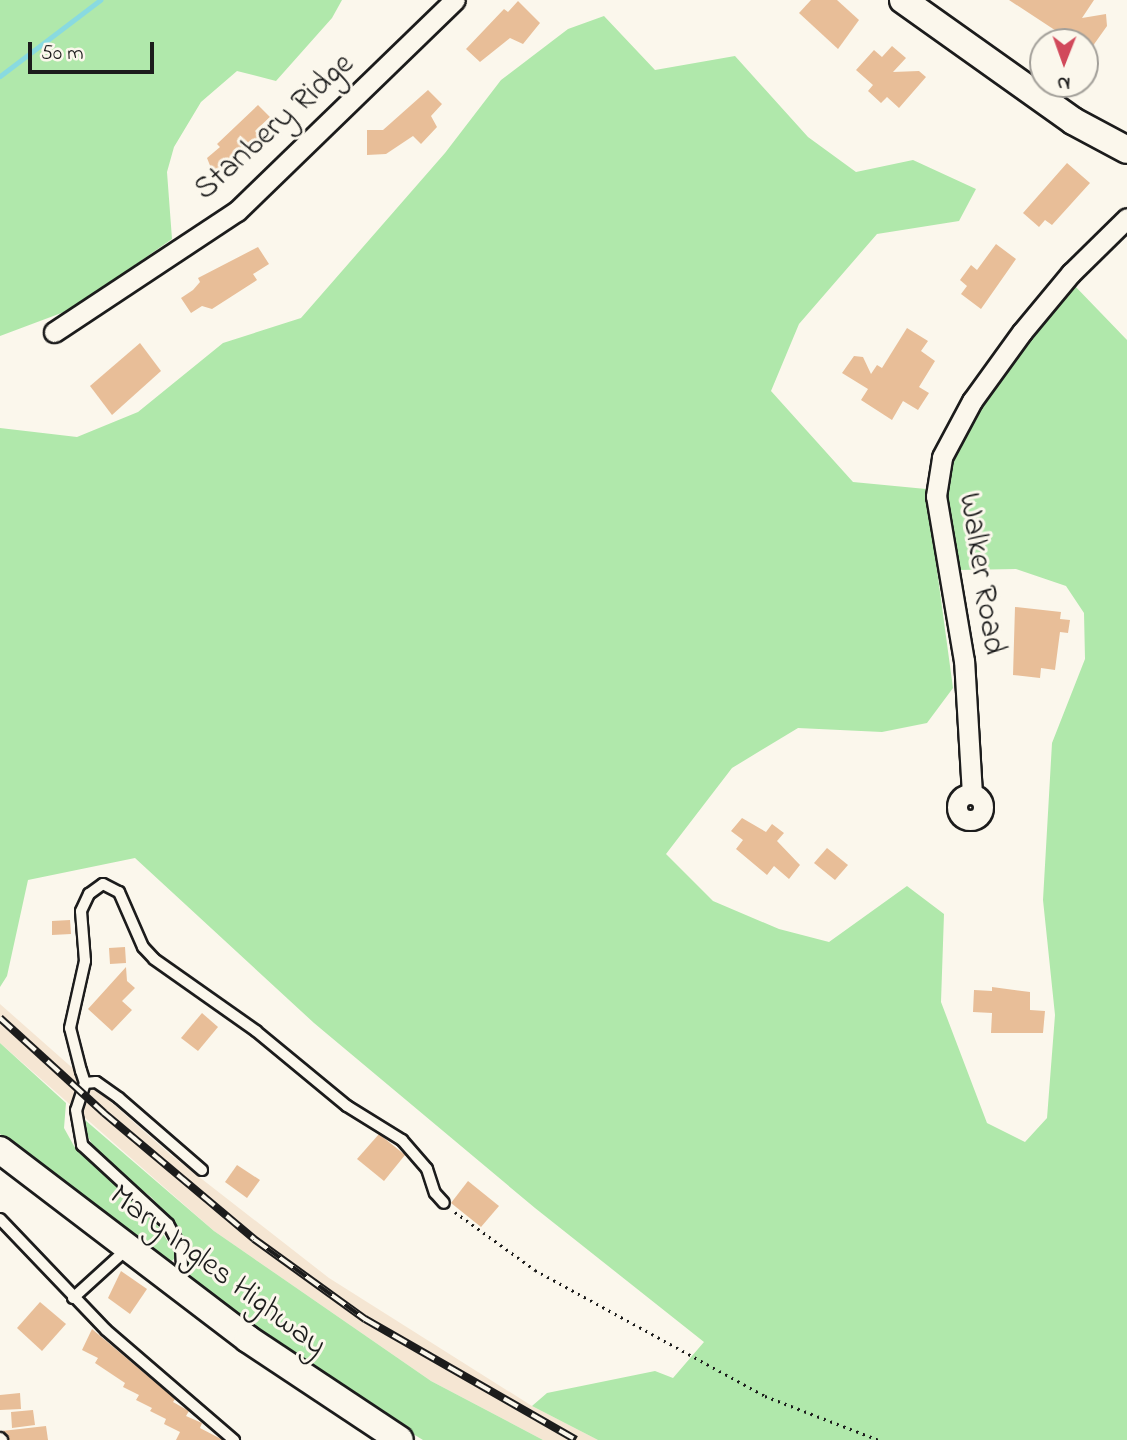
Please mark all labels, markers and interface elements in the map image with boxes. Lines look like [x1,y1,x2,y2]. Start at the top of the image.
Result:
scale bar [32,28,158,72]
north arrow [1029,28,1099,98]
text: 50 m [41,39,84,69]
street label: Stanbery Ridge [187,46,363,210]
text: N [1057,69,1070,96]
street label: Walker Road [948,490,1012,658]
street label: Mary Ingles Highway [101,1178,333,1366]

